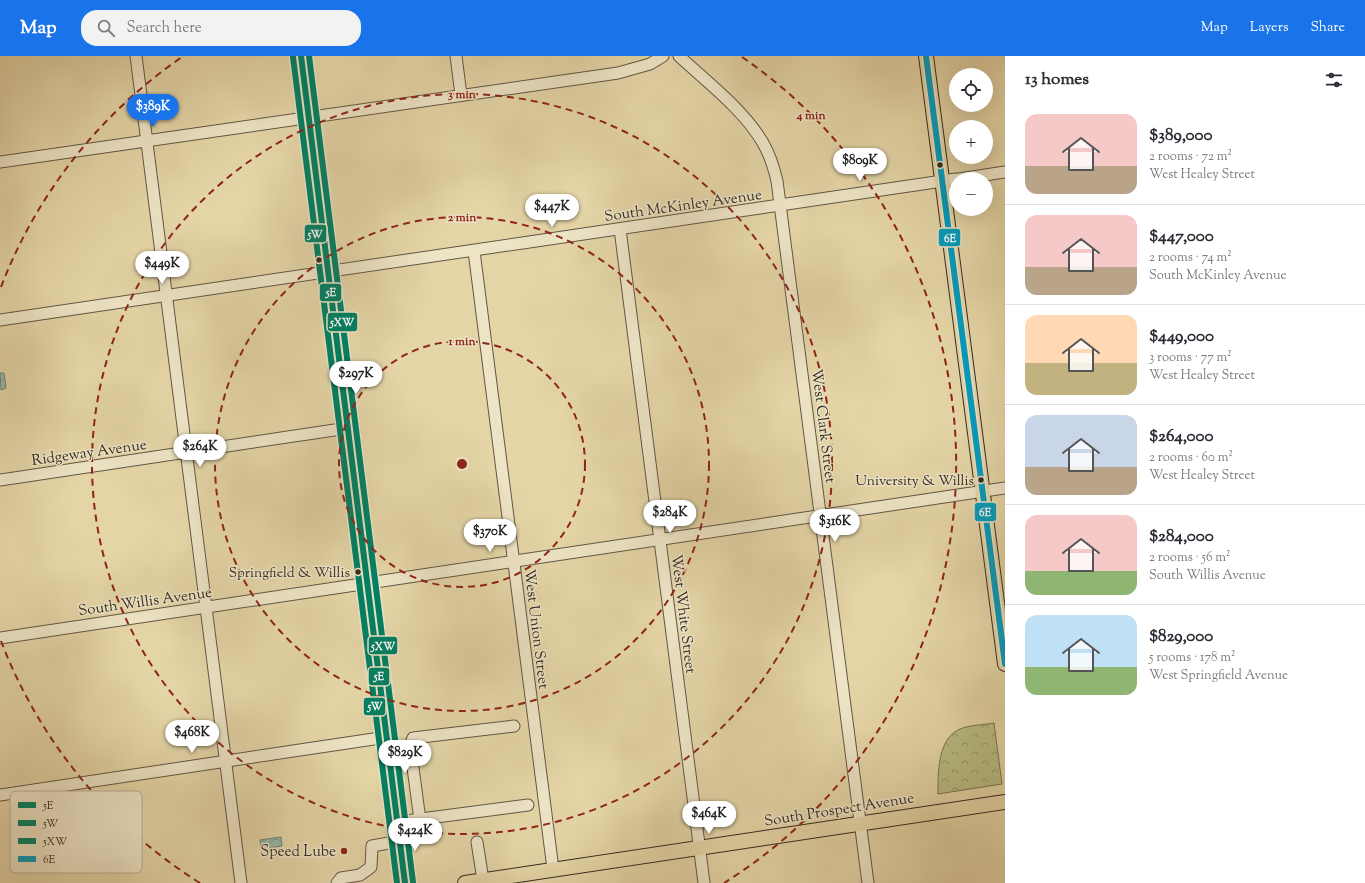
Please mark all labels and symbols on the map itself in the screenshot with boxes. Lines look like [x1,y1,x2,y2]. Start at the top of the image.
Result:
text: 3 min [448,86,477,104]
pin: $389K [125,94,181,128]
text: 4 min [795,107,826,125]
pin: $809K [832,148,888,182]
unlabelled marker [935,160,945,170]
street label: South McKinley Avenue [603,185,763,228]
pin: $447K [524,194,580,228]
text: 2 min [448,209,477,227]
line badge: 5W [304,224,327,243]
text: 5W [306,227,323,243]
line badge: 6E [938,228,961,247]
text: 6E [944,231,956,247]
pin: $449K [134,251,190,285]
unlabelled marker [314,255,324,265]
line badge: 5E [319,283,342,302]
text: 5E [325,285,337,301]
line badge: 5XW [327,312,358,332]
text: 5XW [329,315,355,331]
text: 1 min [447,333,476,351]
pin: $297K [328,361,384,395]
street label: West Clark Street [805,368,840,485]
pin: $264K [172,434,228,468]
street label: Ridgeway Avenue [30,435,148,472]
centre of rings [455,457,469,471]
place label: University & Willis [855,472,974,492]
marker: University & Willis [976,475,986,485]
pin: $284K [642,500,698,534]
line badge: 6E [974,502,997,522]
text: 6E [979,505,991,521]
pin: $316K [807,509,863,543]
pin: $370K [462,519,518,553]
street label: West White Street [665,553,700,675]
place label: Springfield & Willis [229,564,350,584]
marker: Springfield & Willis [353,567,363,577]
street label: West Union Street [518,568,553,690]
street label: South Willis Avenue [77,583,213,622]
line badge: 5XW [368,636,398,655]
text: 5XW [370,639,396,655]
line badge: 5E [368,667,390,686]
text: 5E [373,669,385,685]
line badge: 5W [363,697,386,716]
text: 5W [366,699,383,715]
pin: $468K [164,720,220,754]
pin: $829K [377,740,433,774]
street label: South Prospect Avenue [763,788,916,833]
legend [10,791,142,873]
text: 5E [42,798,54,814]
pin: $464K [681,801,737,835]
text: 5W [42,816,58,832]
pin: $424K [387,818,443,852]
text: 5XW [42,834,67,850]
place label: Speed Lube [260,842,336,863]
marker: Speed Lube [339,846,349,856]
text: 6E [43,852,55,868]

